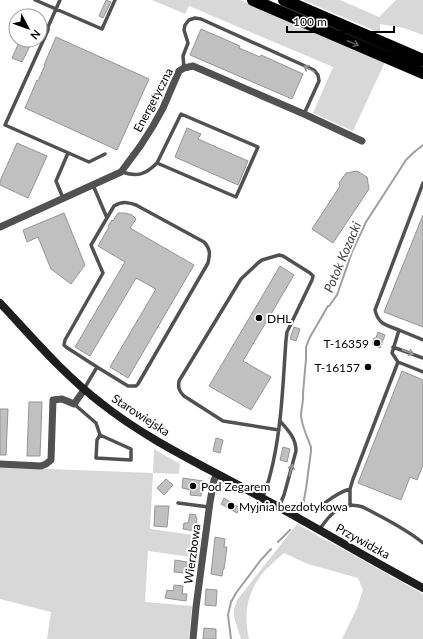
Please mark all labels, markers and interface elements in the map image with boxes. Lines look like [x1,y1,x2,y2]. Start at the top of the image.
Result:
north arrow [8,8,48,48]
scale bar [287,8,394,34]
text: 100 m [293,14,327,29]
text: N [28,27,44,42]
one-way arrow [347,40,359,47]
one-way arrow [303,64,315,72]
street label: Energetyczna [130,65,176,135]
water label: Potok Kozacki [320,219,364,295]
place label: DHL [267,311,291,326]
marker: DHL [254,313,264,323]
place label: T-16359 [323,336,369,351]
marker: T-16359 [372,338,382,348]
one-way arrow [402,349,414,357]
place label: T-16157 [314,360,360,375]
marker: T-16157 [363,362,373,372]
street label: Starowiejska [109,391,173,439]
one-way arrow [288,464,295,477]
place label: Pod Zegarem [201,479,270,494]
marker: Pod Zegarem [188,481,198,491]
place label: Myjnia bezdotykowa [239,499,348,514]
marker: Myjnia bezdotykowa [226,501,236,511]
street label: Przywidzka [333,520,393,562]
street label: Wierzbowa [180,523,204,585]

